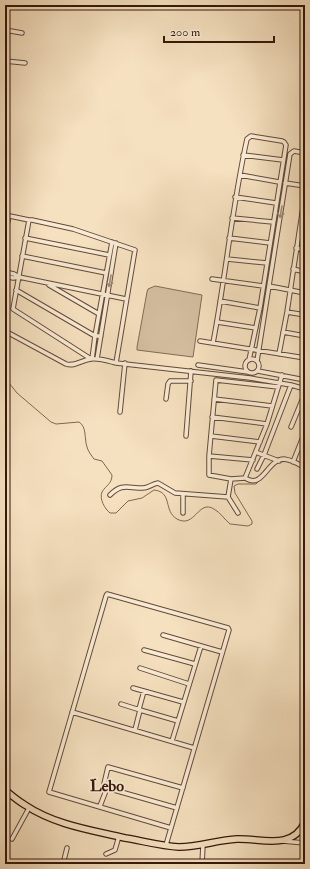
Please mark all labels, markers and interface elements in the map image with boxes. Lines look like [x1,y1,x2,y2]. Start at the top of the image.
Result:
scale bar [164,18,274,44]
text: 200 m [170,25,201,40]
one-way arrow [276,205,284,218]
one-way arrow [106,274,114,287]
district label: Lebo [90,776,124,796]

